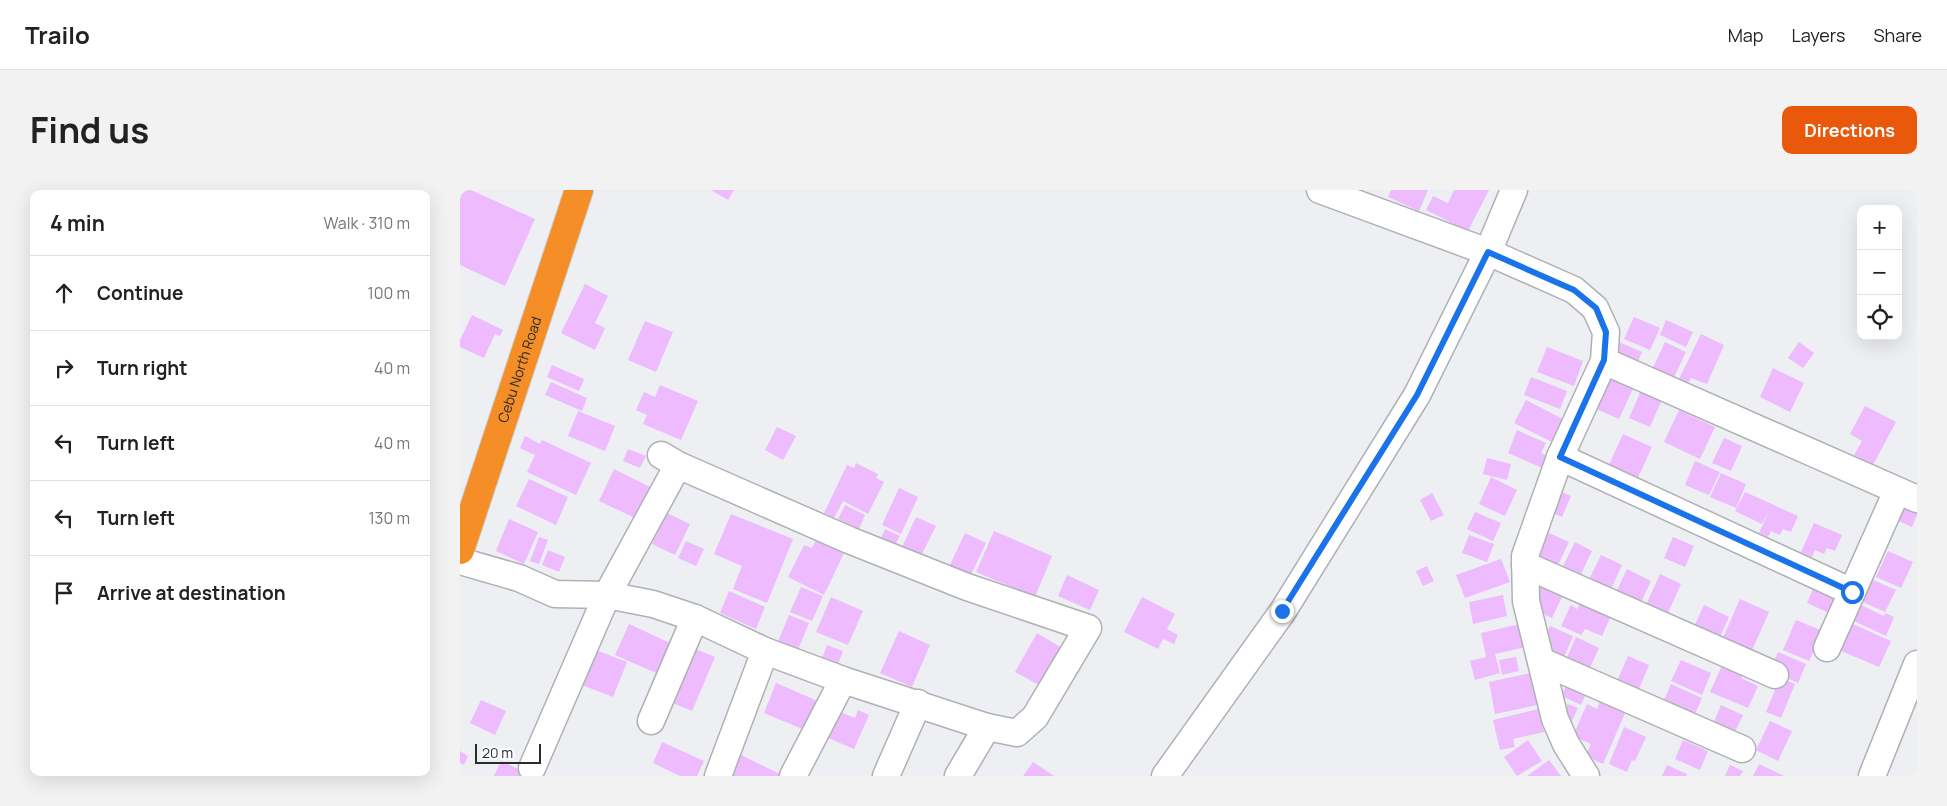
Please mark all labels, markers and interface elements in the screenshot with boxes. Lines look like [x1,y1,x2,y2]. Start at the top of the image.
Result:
text: Trailo [25,18,90,51]
text: Map [1728,23,1763,47]
text: Layers [1791,23,1845,47]
text: Share [1873,23,1922,47]
text: Find us [30,106,149,154]
button: Directions [1782,106,1917,154]
map controls [1857,205,1902,340]
button: + [1857,205,1902,250]
text: 4 min [50,209,105,237]
text: Walk · 310 m [324,212,410,234]
button: − [1857,250,1902,295]
icon: ahead [50,279,78,307]
text: Continue [97,280,183,306]
text: 100 m [367,282,410,304]
button: locate [1857,295,1902,340]
street label: Cebu North Road [493,314,546,425]
icon: right [50,354,78,382]
text: Turn right [97,355,187,381]
text: 40 m [374,357,410,379]
icon: left [50,429,78,457]
text: Turn left [97,430,175,456]
text: 40 m [374,432,410,454]
icon: left [50,504,78,532]
text: Turn left [97,505,175,531]
text: 130 m [368,507,410,529]
icon: arrive [50,579,78,607]
text: Arrive at destination [97,580,286,606]
route start [1841,581,1864,604]
route end [1271,600,1294,623]
scale bar [475,741,541,764]
text: 20 m [482,743,513,762]

